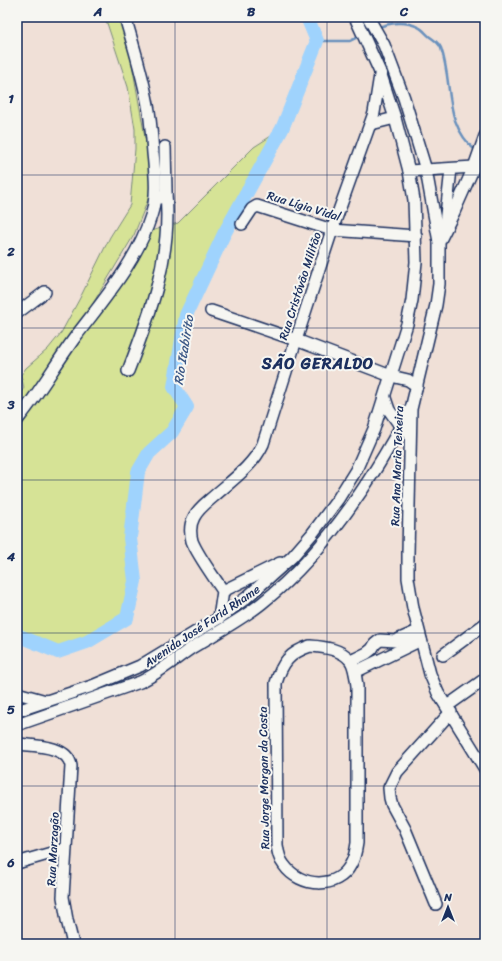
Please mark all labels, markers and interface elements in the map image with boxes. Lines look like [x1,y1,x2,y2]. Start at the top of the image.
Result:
text: A [93,0,102,23]
text: B [247,0,256,23]
text: C [399,0,409,23]
text: 1 [8,87,14,110]
street label: Rua Lígia Vidal [264,184,344,228]
street label: Rua Cristóvão Militão [272,229,328,343]
text: 2 [6,240,15,263]
water label: Rio Itabirito [167,312,201,387]
district label: SÃO GERALDO [261,349,374,378]
text: 3 [6,393,15,416]
street label: Rua Ana Maria Teixeira [384,404,410,527]
text: 4 [6,545,16,568]
street label: Avenida José Farid Rhame [138,579,265,674]
text: 5 [7,698,15,721]
street label: Rua Jorge Morgan da Costa [252,706,276,850]
street label: Rua Marzagão [40,811,66,887]
text: 6 [6,851,15,874]
north arrow [428,887,468,927]
text: N [443,888,452,907]

